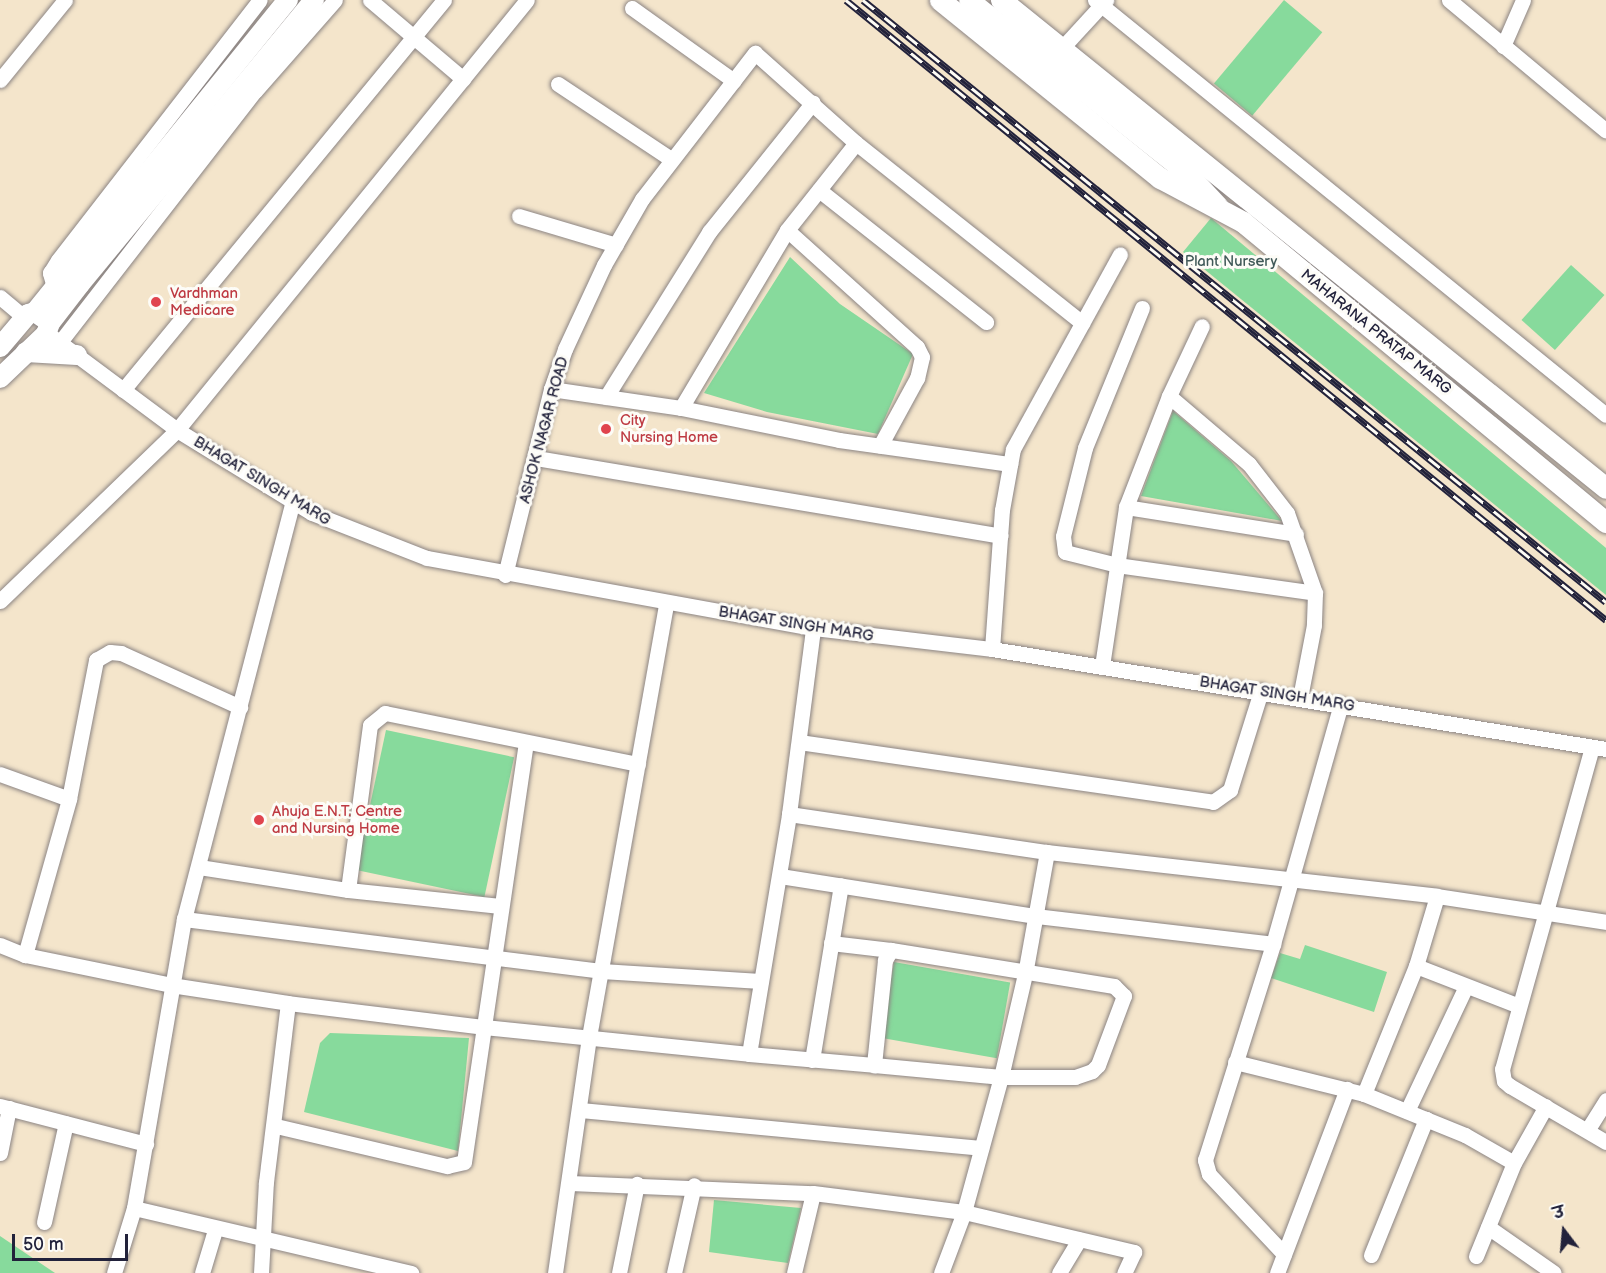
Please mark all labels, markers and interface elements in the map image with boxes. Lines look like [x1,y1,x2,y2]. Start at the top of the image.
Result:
park label: Plant Nursery [1185,253,1277,271]
street label: MAHARANA PRATAP MARG [1297,266,1455,398]
place label: Vardhman Medicare [170,284,238,319]
marker: Vardhman Medicare [147,293,165,311]
street label: ASHOK NAGAR ROAD [516,355,572,505]
place label: City Nursing Home [620,411,718,446]
marker: City Nursing Home [597,420,615,438]
street label: BHAGAT SINGH MARG [190,433,334,529]
street label: BHAGAT SINGH MARG [717,603,875,645]
street label: BHAGAT SINGH MARG [1198,673,1356,715]
place label: Ahuja E.N.T. Centre and Nursing Home [272,802,402,837]
marker: Ahuja E.N.T. Centre and Nursing Home [250,811,268,829]
north arrow [1534,1201,1594,1261]
text: उ [1551,1203,1567,1224]
scale bar [15,1222,130,1260]
text: 50 m [23,1234,64,1255]

